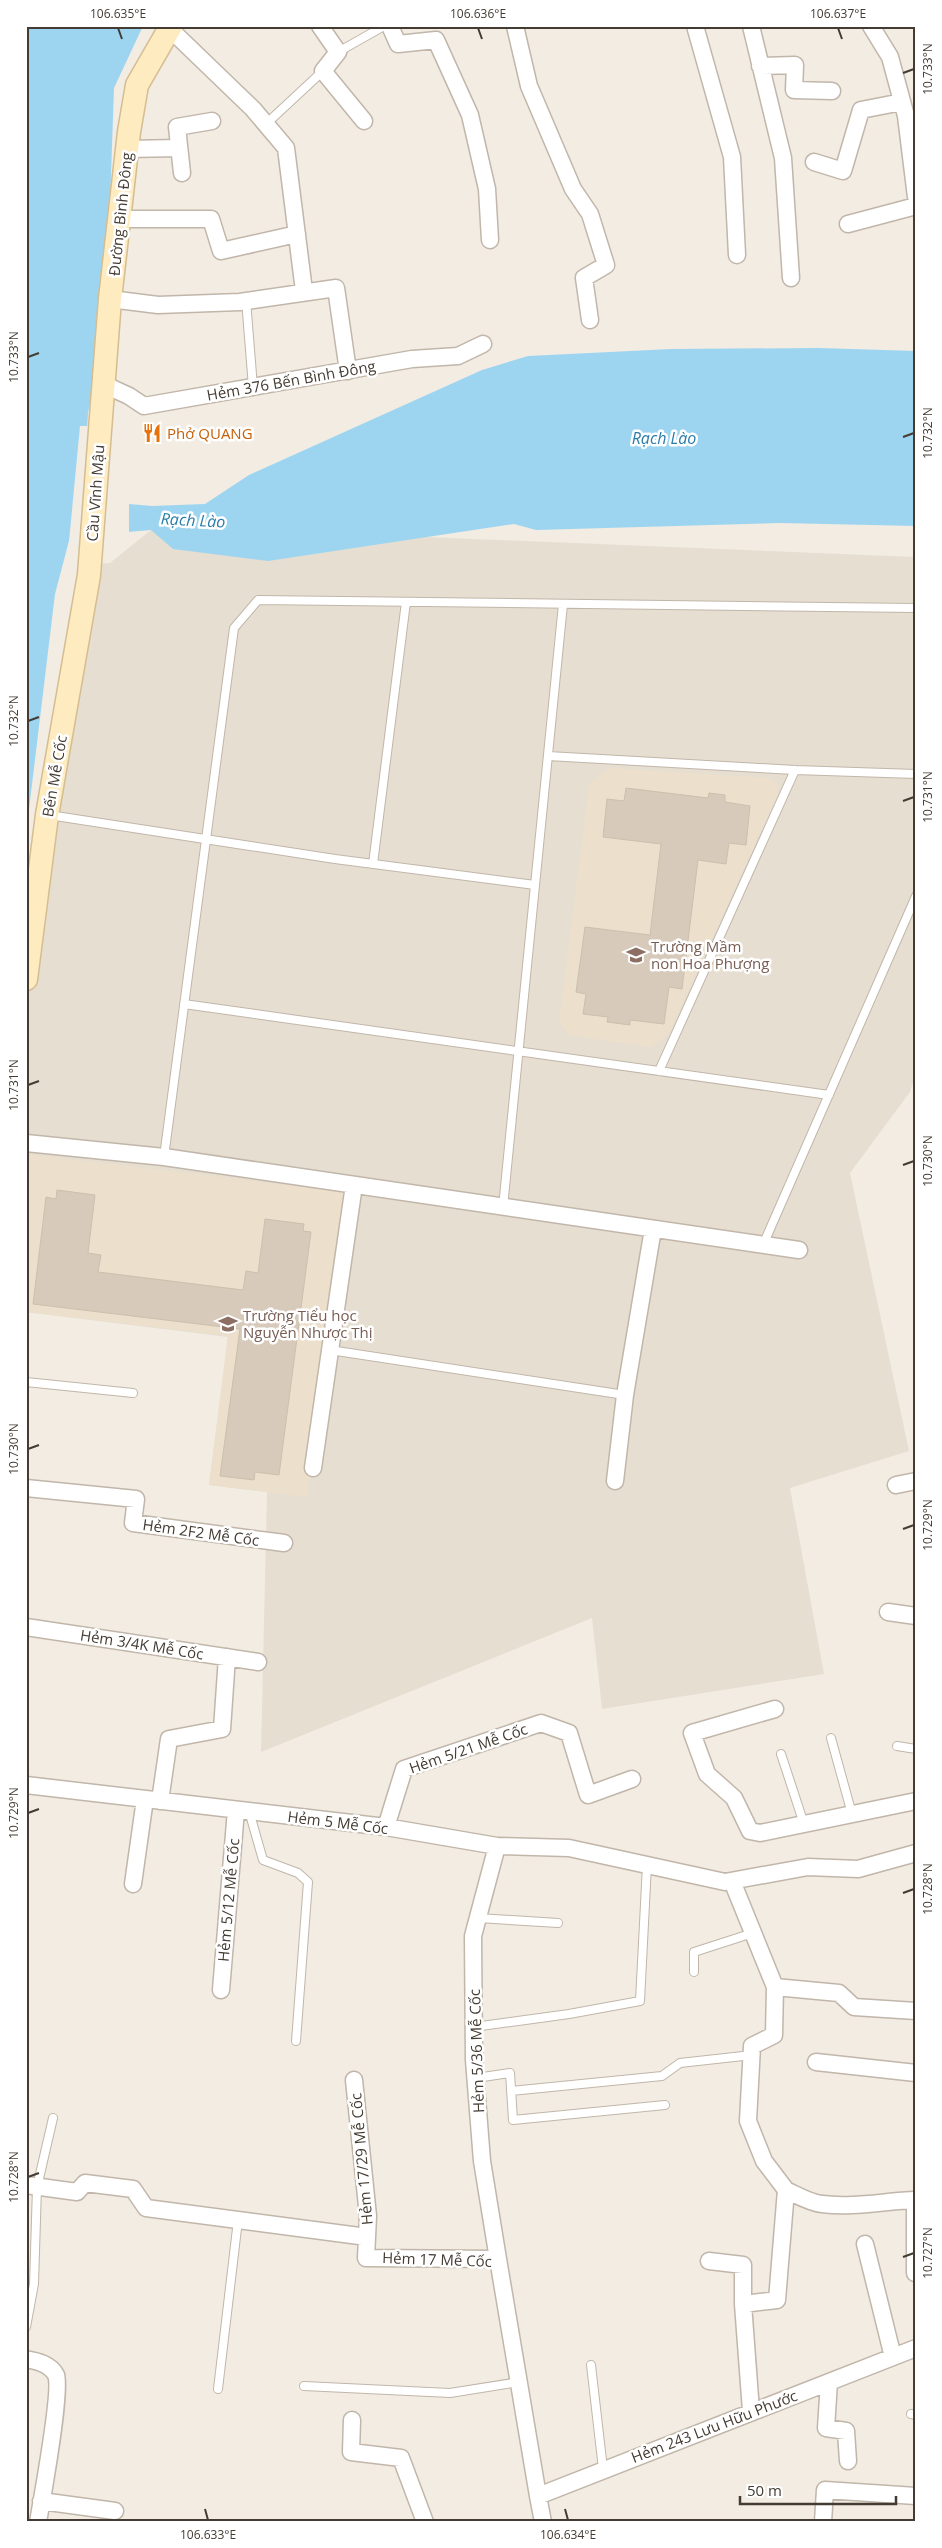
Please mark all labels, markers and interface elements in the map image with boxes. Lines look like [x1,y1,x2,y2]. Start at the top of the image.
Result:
text: 106.635°E [90,5,146,22]
text: 106.636°E [450,5,506,22]
text: 106.637°E [810,5,866,22]
text: 10.733°N [919,43,936,95]
street label: Đường Bình Đông [104,151,136,277]
text: 10.733°N [5,331,22,383]
street label: Hẻm 376 Bến Bình Đông [205,355,377,405]
text: 10.732°N [919,407,936,459]
restaurant icon: Phở QUANG [141,422,163,444]
place label: Phở QUANG [167,423,253,443]
water label: Rạch Lào [632,427,696,449]
street label: Cầu Vĩnh Mậu [82,444,108,542]
water label: Rạch Lào [160,507,226,533]
text: 10.732°N [5,695,22,747]
street label: Bến Mễ Cốc [37,734,71,818]
text: 10.731°N [919,771,936,823]
place label: Trường Mầm non Hoa Phượng [651,936,769,973]
school or university icon: Trường Mầm non Hoa Phượng [625,944,647,966]
text: 10.731°N [5,1059,22,1111]
text: 10.730°N [919,1135,936,1187]
place label: Trường Tiểu học Nguyễn Nhược Thị [243,1305,373,1342]
school or university icon: Trường Tiểu học Nguyễn Nhược Thị [217,1313,239,1335]
text: 10.730°N [5,1423,22,1475]
text: 10.729°N [919,1499,936,1551]
street label: Hẻm 2F2 Mễ Cốc [141,1514,261,1550]
street label: Hẻm 3/4K Mễ Cốc [79,1624,205,1664]
street label: Hẻm 5/21 Mễ Cốc [406,1718,530,1778]
text: 10.729°N [5,1787,22,1839]
street label: Hẻm 5 Mễ Cốc [287,1806,389,1838]
street label: Hẻm 5/12 Mễ Cốc [213,1837,243,1963]
text: 10.728°N [919,1863,936,1915]
street label: Hẻm 5/36 Mễ Cốc [464,1989,488,2113]
street label: Hẻm 17/29 Mễ Cốc [345,2092,377,2226]
text: 10.728°N [5,2151,22,2203]
text: 10.727°N [919,2227,936,2279]
street label: Hẻm 17 Mễ Cốc [382,2247,492,2271]
street label: Hẻm 243 Lưu Hữu Phước [628,2385,800,2467]
scale bar [740,2473,896,2505]
text: 50 m [747,2480,782,2500]
text: 106.633°E [180,2526,236,2543]
text: 106.634°E [540,2526,596,2543]

